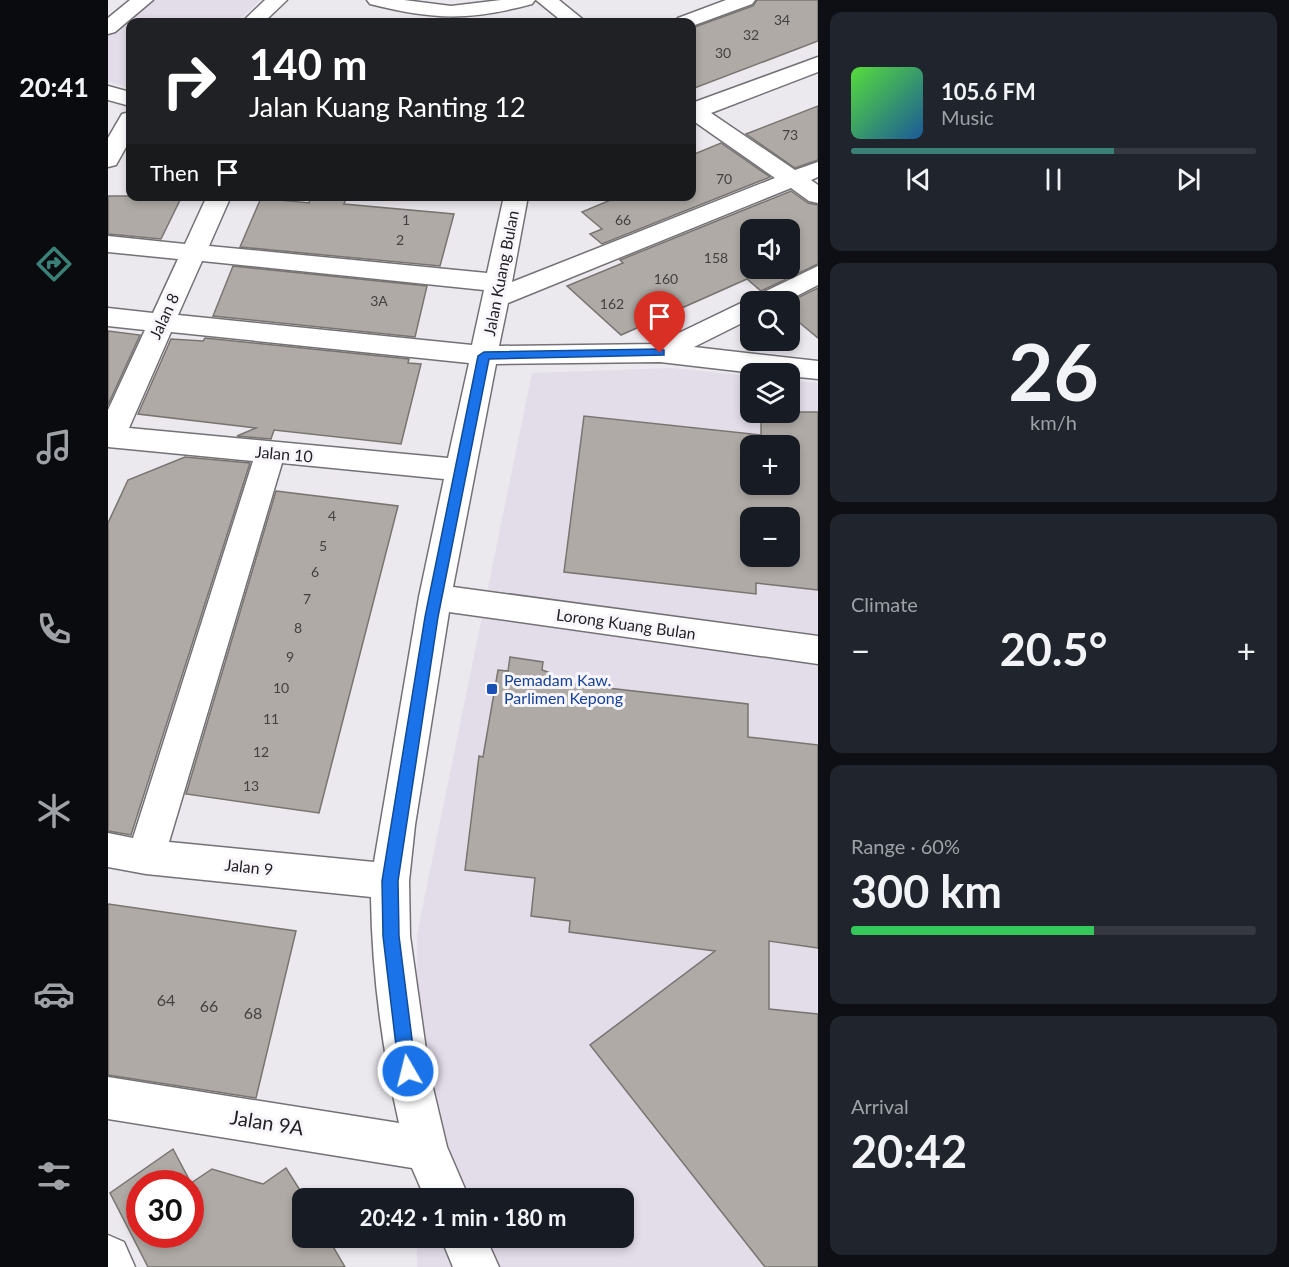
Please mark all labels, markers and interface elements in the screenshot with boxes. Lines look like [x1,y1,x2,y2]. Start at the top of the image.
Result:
house number: 34 [774,11,790,28]
house number: 32 [743,26,759,43]
text: 140 m [249,39,367,89]
icon: right [150,42,228,120]
house number: 30 [715,44,731,61]
text: 20:41 [19,70,89,103]
text: 105.6 FM [941,78,1036,105]
text: Jalan Kuang Ranting 12 [249,90,526,123]
text: Music [941,105,994,129]
house number: 73 [782,126,798,143]
icon: arrive [211,156,244,189]
text: Then [150,159,199,186]
icon: previous [902,163,935,196]
icon: pause [1037,163,1070,196]
icon: next [1172,163,1205,196]
house number: 70 [716,170,732,187]
street label: Jalan Kuang Bulan [479,209,522,337]
house number: 1 [402,211,410,228]
house number: 66 [615,211,631,228]
map controls [740,219,800,567]
button: sound [740,219,800,279]
house number: 2 [396,231,404,248]
icon: directions [33,243,75,285]
house number: 158 [704,249,728,266]
house number: 160 [654,270,678,287]
street label: Jalan 8 [145,290,182,342]
pin [634,291,685,353]
button: search [740,291,800,351]
house number: 3A [370,292,388,309]
house number: 162 [600,295,624,312]
icon: arrive [643,300,676,333]
text: 26 [1008,324,1099,418]
button: layers [740,363,800,423]
text: km/h [1030,410,1077,434]
icon: music [33,426,75,468]
button: + [740,435,800,495]
street label: Jalan 10 [254,442,314,465]
house number: 4 [328,507,336,524]
button: − [740,507,800,567]
house number: 5 [319,537,327,554]
house number: 6 [311,563,319,580]
house number: 7 [303,590,311,607]
text: Climate [851,592,918,616]
street label: Lorong Kuang Bulan [555,604,697,643]
icon: phone [33,608,75,650]
house number: 8 [294,619,302,636]
text: 20.5° [1000,622,1107,676]
text: − [851,630,870,670]
text: + [1237,630,1256,670]
house number: 9 [286,648,294,665]
place label: Pemadam Kaw. Parlimen Kepong [504,670,623,707]
house number: 10 [273,679,289,696]
marker: Pemadam Kaw. Parlimen Kepong [485,682,499,696]
house number: 11 [263,710,279,727]
house number: 12 [253,743,269,760]
house number: 13 [243,777,259,794]
icon: climate [33,790,75,832]
text: Range · 60% [851,834,960,858]
street label: Jalan 9 [224,855,274,878]
text: 300 km [851,864,1002,918]
icon: car [33,973,75,1015]
house number: 64 [157,990,175,1009]
house number: 66 [200,996,218,1015]
house number: 68 [244,1003,262,1022]
position arrow [376,1039,440,1103]
text: Arrival [851,1094,909,1118]
street label: Jalan 9A [229,1104,306,1140]
text: 20:42 [851,1124,967,1178]
icon: filters [33,1155,75,1197]
speed limit sign: 30 [126,1170,204,1248]
text: 20:42 · 1 min · 180 m [360,1204,566,1231]

